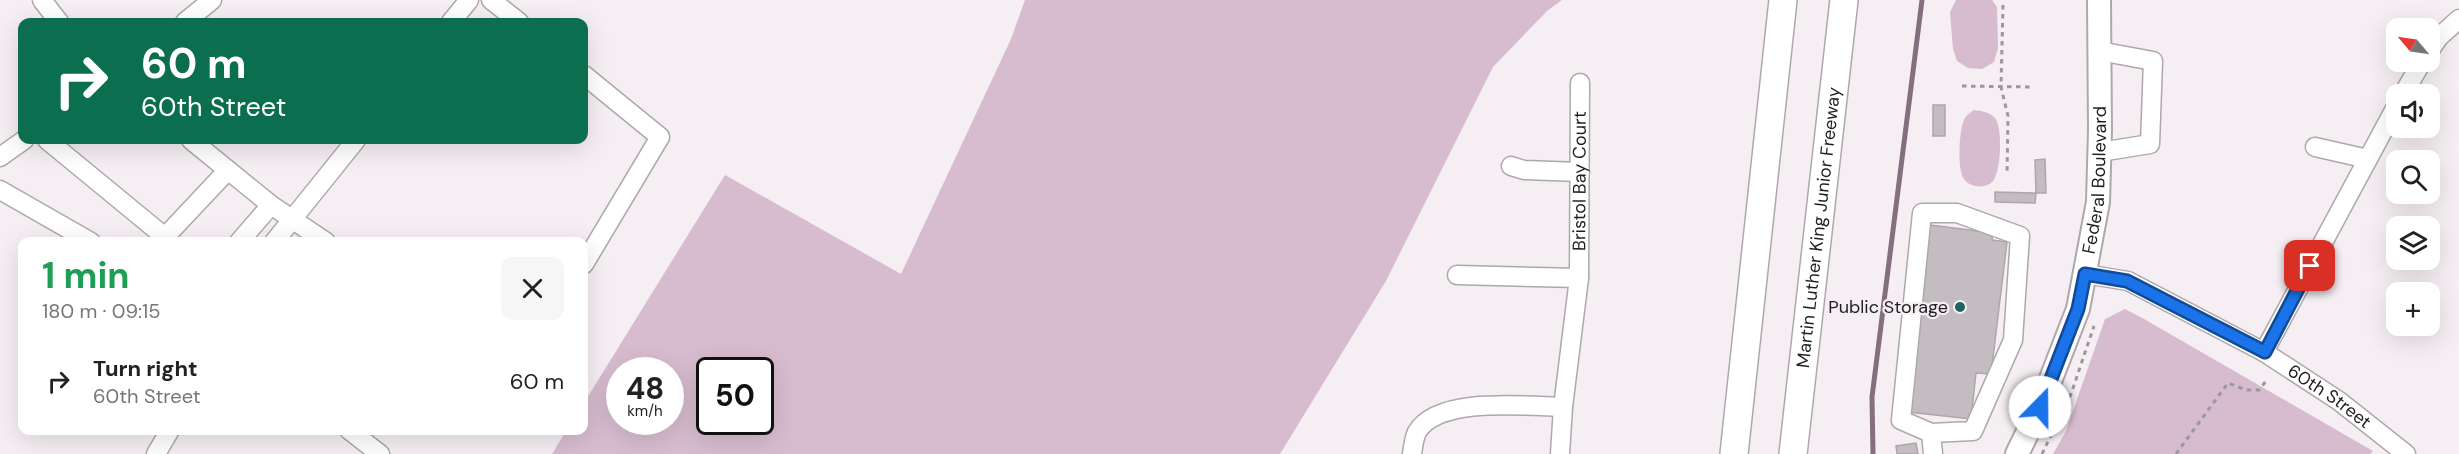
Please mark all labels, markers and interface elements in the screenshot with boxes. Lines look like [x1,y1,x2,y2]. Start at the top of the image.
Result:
north arrow [2386,18,2440,72]
map controls [2386,18,2440,336]
text: 60 m [141,36,247,91]
icon: right [42,42,120,120]
button: sound [2386,84,2440,138]
street label: Martin Luther King Junior Freeway [1791,86,1846,369]
text: 60th Street [141,89,286,124]
street label: Federal Boulevard [2077,106,2112,256]
street label: Bristol Bay Court [1567,111,1592,251]
button: search [2386,150,2440,204]
button: layers [2386,216,2440,270]
pin [2284,240,2335,291]
icon: arrive [2293,249,2326,282]
text: 1 min [42,252,130,299]
button: close [501,257,564,320]
button: + [2386,282,2440,336]
place label: Public Storage [1828,295,1948,319]
text: 180 m · 09:15 [42,298,161,324]
marker: Public Storage [1953,300,1967,314]
text: Turn right [93,354,198,383]
speed limit sign: 50 [696,357,774,435]
street label: 60th Street [2283,359,2376,434]
icon: right [42,365,75,398]
text: 60 m [510,367,564,396]
text: 48 [626,369,664,408]
position arrow [2008,375,2072,439]
text: 60th Street [93,383,201,409]
text: km/h [627,401,663,421]

